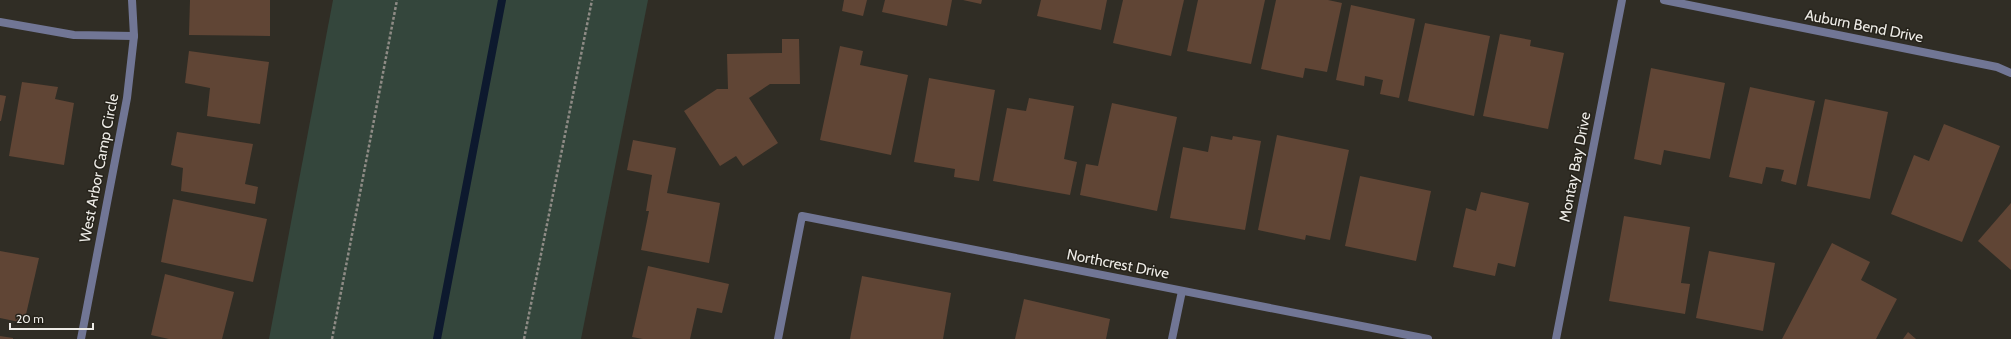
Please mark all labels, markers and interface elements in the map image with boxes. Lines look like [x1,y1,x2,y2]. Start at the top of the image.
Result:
street label: Auburn Bend Drive [1803,6,1925,46]
street label: West Arbor Camp Circle [76,92,122,244]
street label: Montay Bay Drive [1555,110,1595,224]
street label: Northcrest Drive [1065,245,1171,283]
scale bar [10,305,93,331]
text: 20 m [16,311,44,326]

